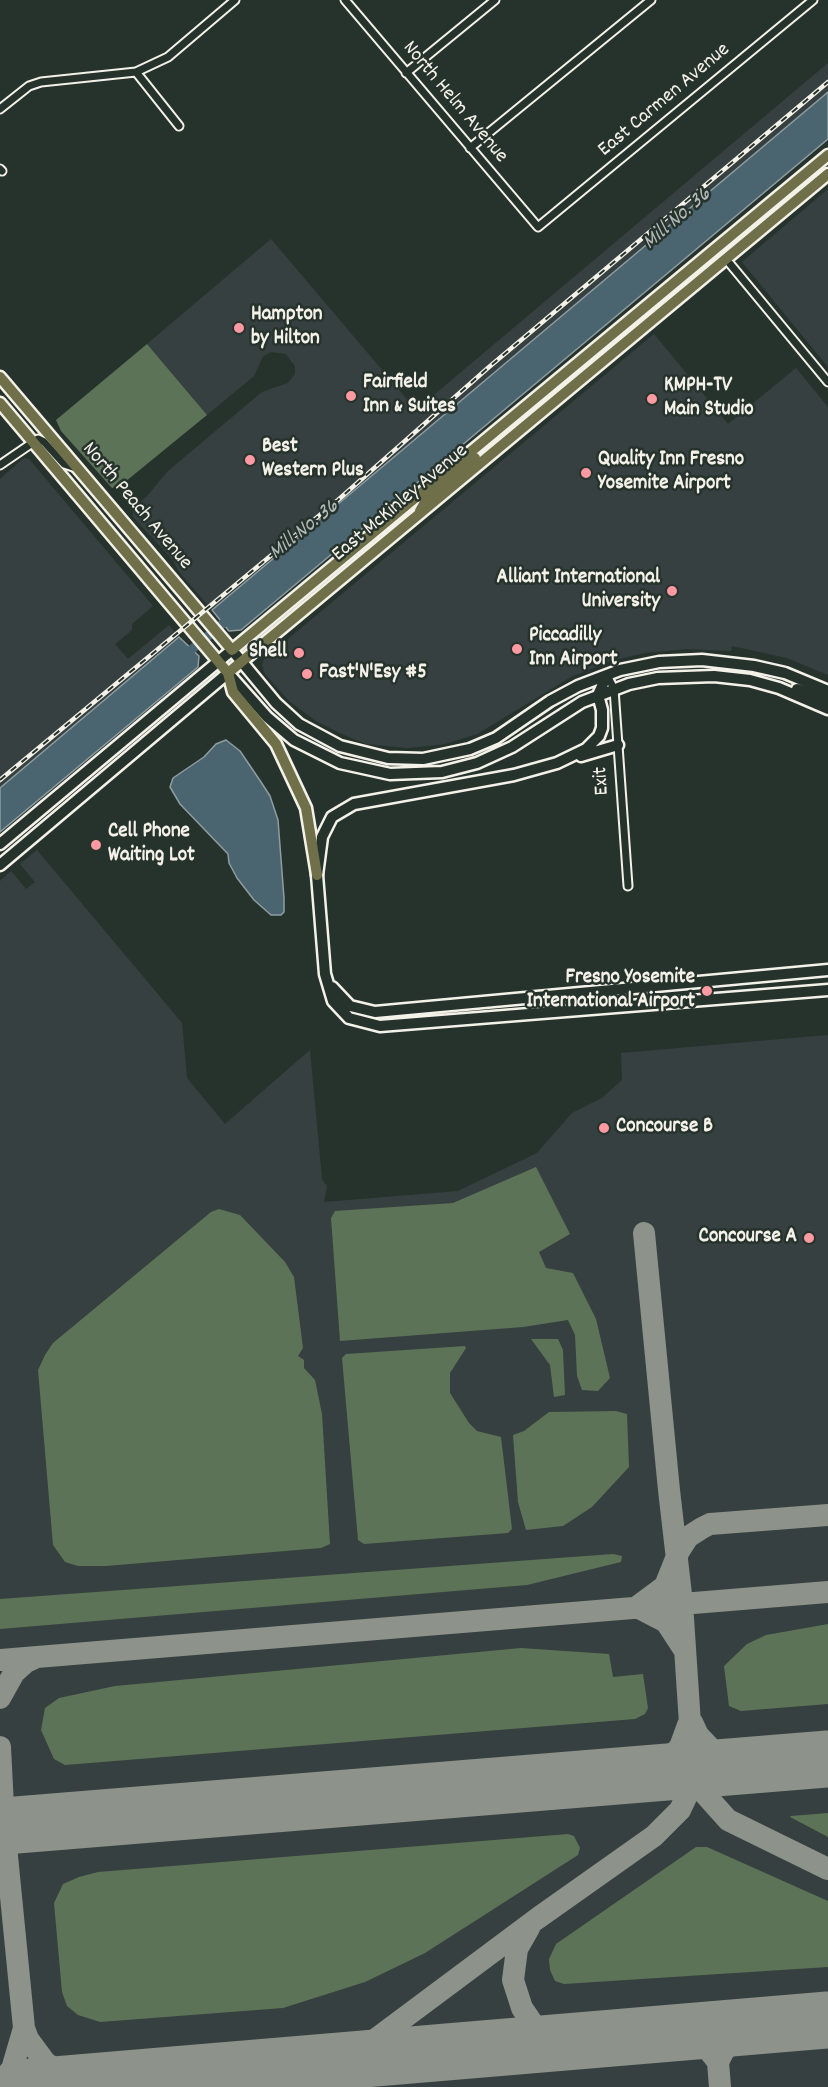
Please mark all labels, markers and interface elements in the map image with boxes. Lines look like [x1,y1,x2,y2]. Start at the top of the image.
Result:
street label: North Helm Avenue [396,37,512,169]
street label: East Carmen Avenue [594,39,736,163]
water label: Mill No. 36 [638,183,718,257]
place label: Hampton by Hilton [251,303,323,353]
marker: Hampton by Hilton [232,321,246,335]
place label: Fairfield Inn & Suites [363,371,456,421]
place label: KMPH-TV Main Studio [664,374,754,424]
marker: Fairfield Inn & Suites [344,389,358,403]
marker: KMPH-TV Main Studio [645,392,659,406]
place label: Best Western Plus [262,435,364,485]
street label: North Peach Avenue [75,438,197,576]
street label: East McKinley Avenue [328,440,474,568]
place label: Quality Inn Fresno Yosemite Airport [598,448,744,498]
marker: Best Western Plus [243,453,257,467]
marker: Quality Inn Fresno Yosemite Airport [579,466,593,480]
water label: Mill No. 36 [265,495,345,567]
place label: Alliant International University [497,566,660,616]
marker: Alliant International University [665,584,679,598]
place label: Piccadilly Inn Airport [529,624,617,674]
place label: Shell [249,640,287,666]
marker: Piccadilly Inn Airport [510,642,524,656]
marker: Shell [292,646,306,660]
place label: Fast'N'Esy #5 [319,661,427,687]
marker: Fast'N'Esy #5 [300,667,314,681]
street label: Exit [590,766,616,796]
place label: Cell Phone Waiting Lot [108,820,195,870]
marker: Cell Phone Waiting Lot [89,838,103,852]
place label: Fresno Yosemite International Airport [526,966,695,1016]
marker: Fresno Yosemite International Airport [700,984,714,998]
place label: Concourse B [616,1115,713,1141]
marker: Concourse B [597,1121,611,1135]
place label: Concourse A [699,1225,797,1251]
marker: Concourse A [802,1231,816,1245]

